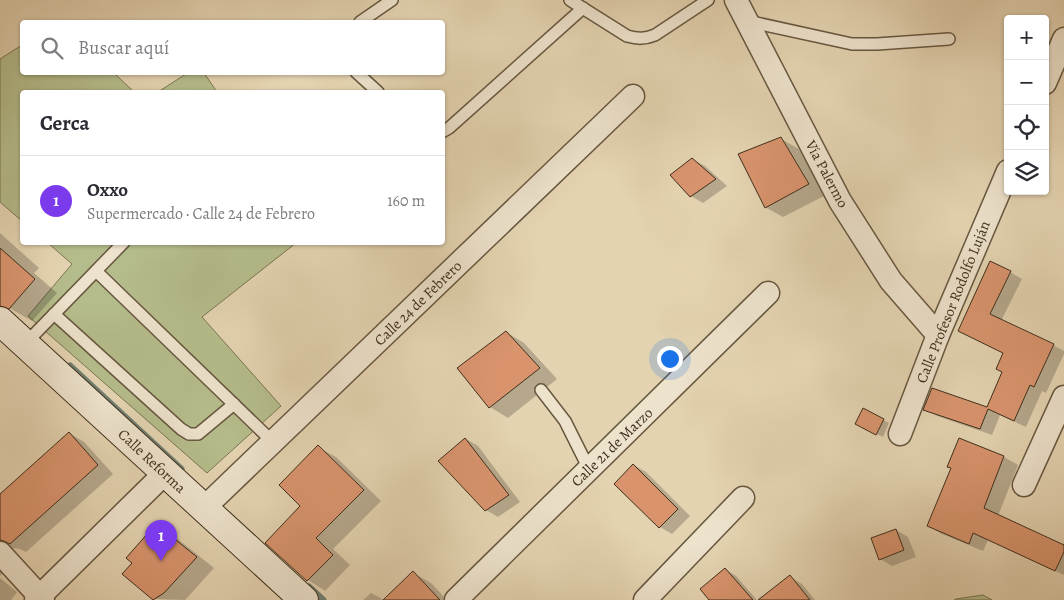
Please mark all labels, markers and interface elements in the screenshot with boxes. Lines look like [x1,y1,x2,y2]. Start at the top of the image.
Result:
map controls [1004,15,1049,195]
button: + [1004,15,1049,60]
search box [20,20,445,75]
icon: search [38,34,66,62]
text: Buscar aquí [78,35,169,61]
button: − [1004,60,1049,105]
button: locate [1004,105,1049,150]
text: Cerca [40,109,90,137]
street label: Vía Palermo [800,136,853,211]
button: layers [1004,150,1049,195]
text: Oxxo [87,177,128,203]
text: 1 [53,190,59,212]
text: 160 m [387,190,425,212]
text: Supermercado · Calle 24 de Febrero [87,203,315,225]
street label: Calle Profesor Rodolfo Luján [911,218,995,386]
street label: Calle 24 de Febrero [370,256,466,350]
your location [657,346,683,372]
street label: Calle 21 de Marzo [567,403,657,491]
street label: Calle Reforma [114,424,190,498]
pin: 1 [145,520,177,561]

